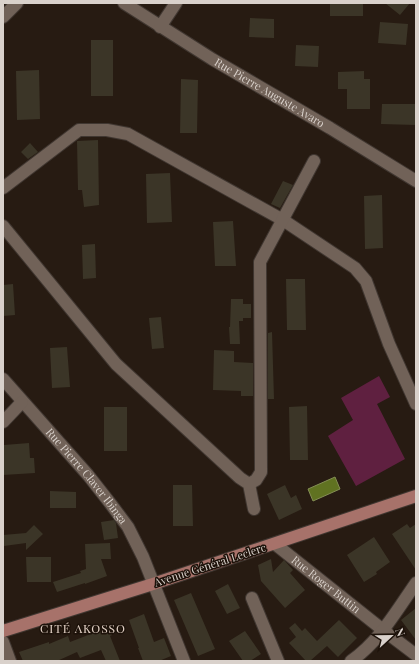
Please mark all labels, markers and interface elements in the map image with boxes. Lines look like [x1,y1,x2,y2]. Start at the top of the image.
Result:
street label: Rue Pierre Auguste Avaro [212,54,328,130]
street label: Rue Pierre Claver Ibinga [43,424,131,527]
street label: Avenue Général Leclerc [151,539,268,590]
street label: Rue Roger Buttin [289,552,364,616]
north arrow [371,616,411,656]
district label: CITÉ AKOSSO [40,620,126,636]
text: N [392,626,409,639]

